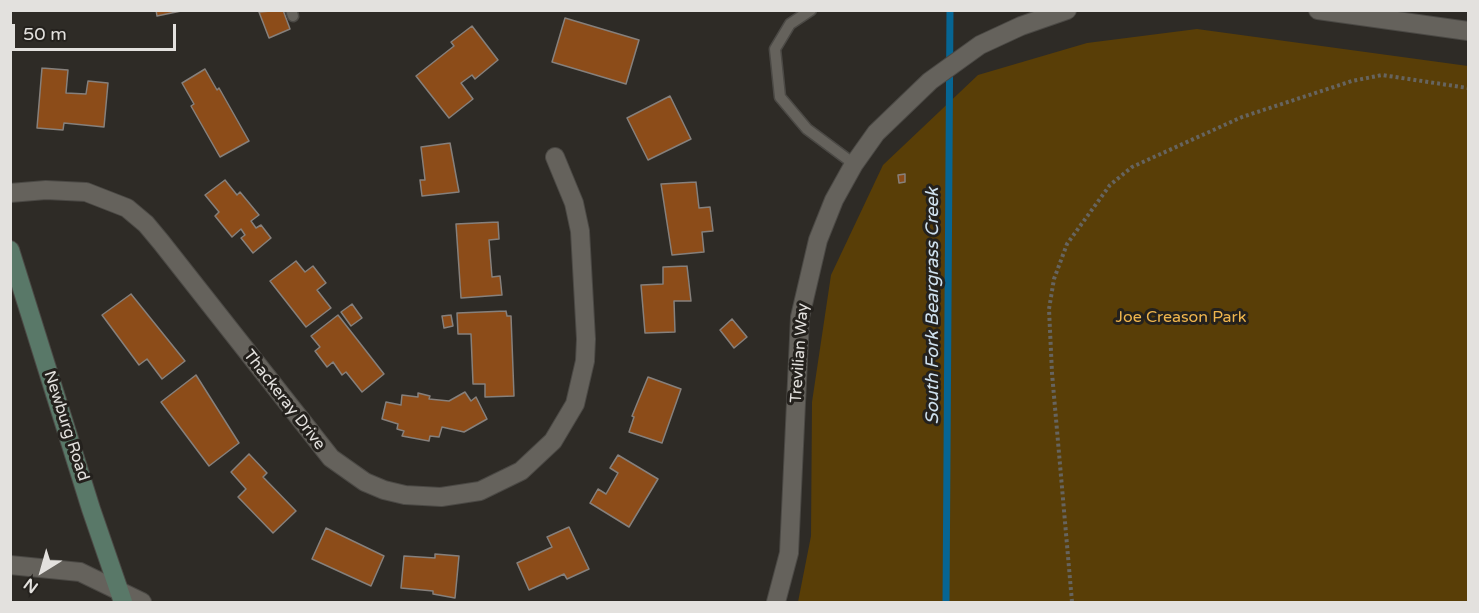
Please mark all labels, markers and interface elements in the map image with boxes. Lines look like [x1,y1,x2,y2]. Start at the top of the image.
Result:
scale bar [15,12,178,50]
text: 50 m [23,23,67,45]
water label: South Fork Beargrass Creek [922,188,944,424]
street label: Trevilian Way [787,302,813,404]
park label: Joe Creason Park [1116,308,1246,328]
street label: Thackeray Drive [239,346,329,454]
street label: Newburg Road [39,369,93,483]
north arrow [12,541,72,601]
text: N [20,574,42,597]

